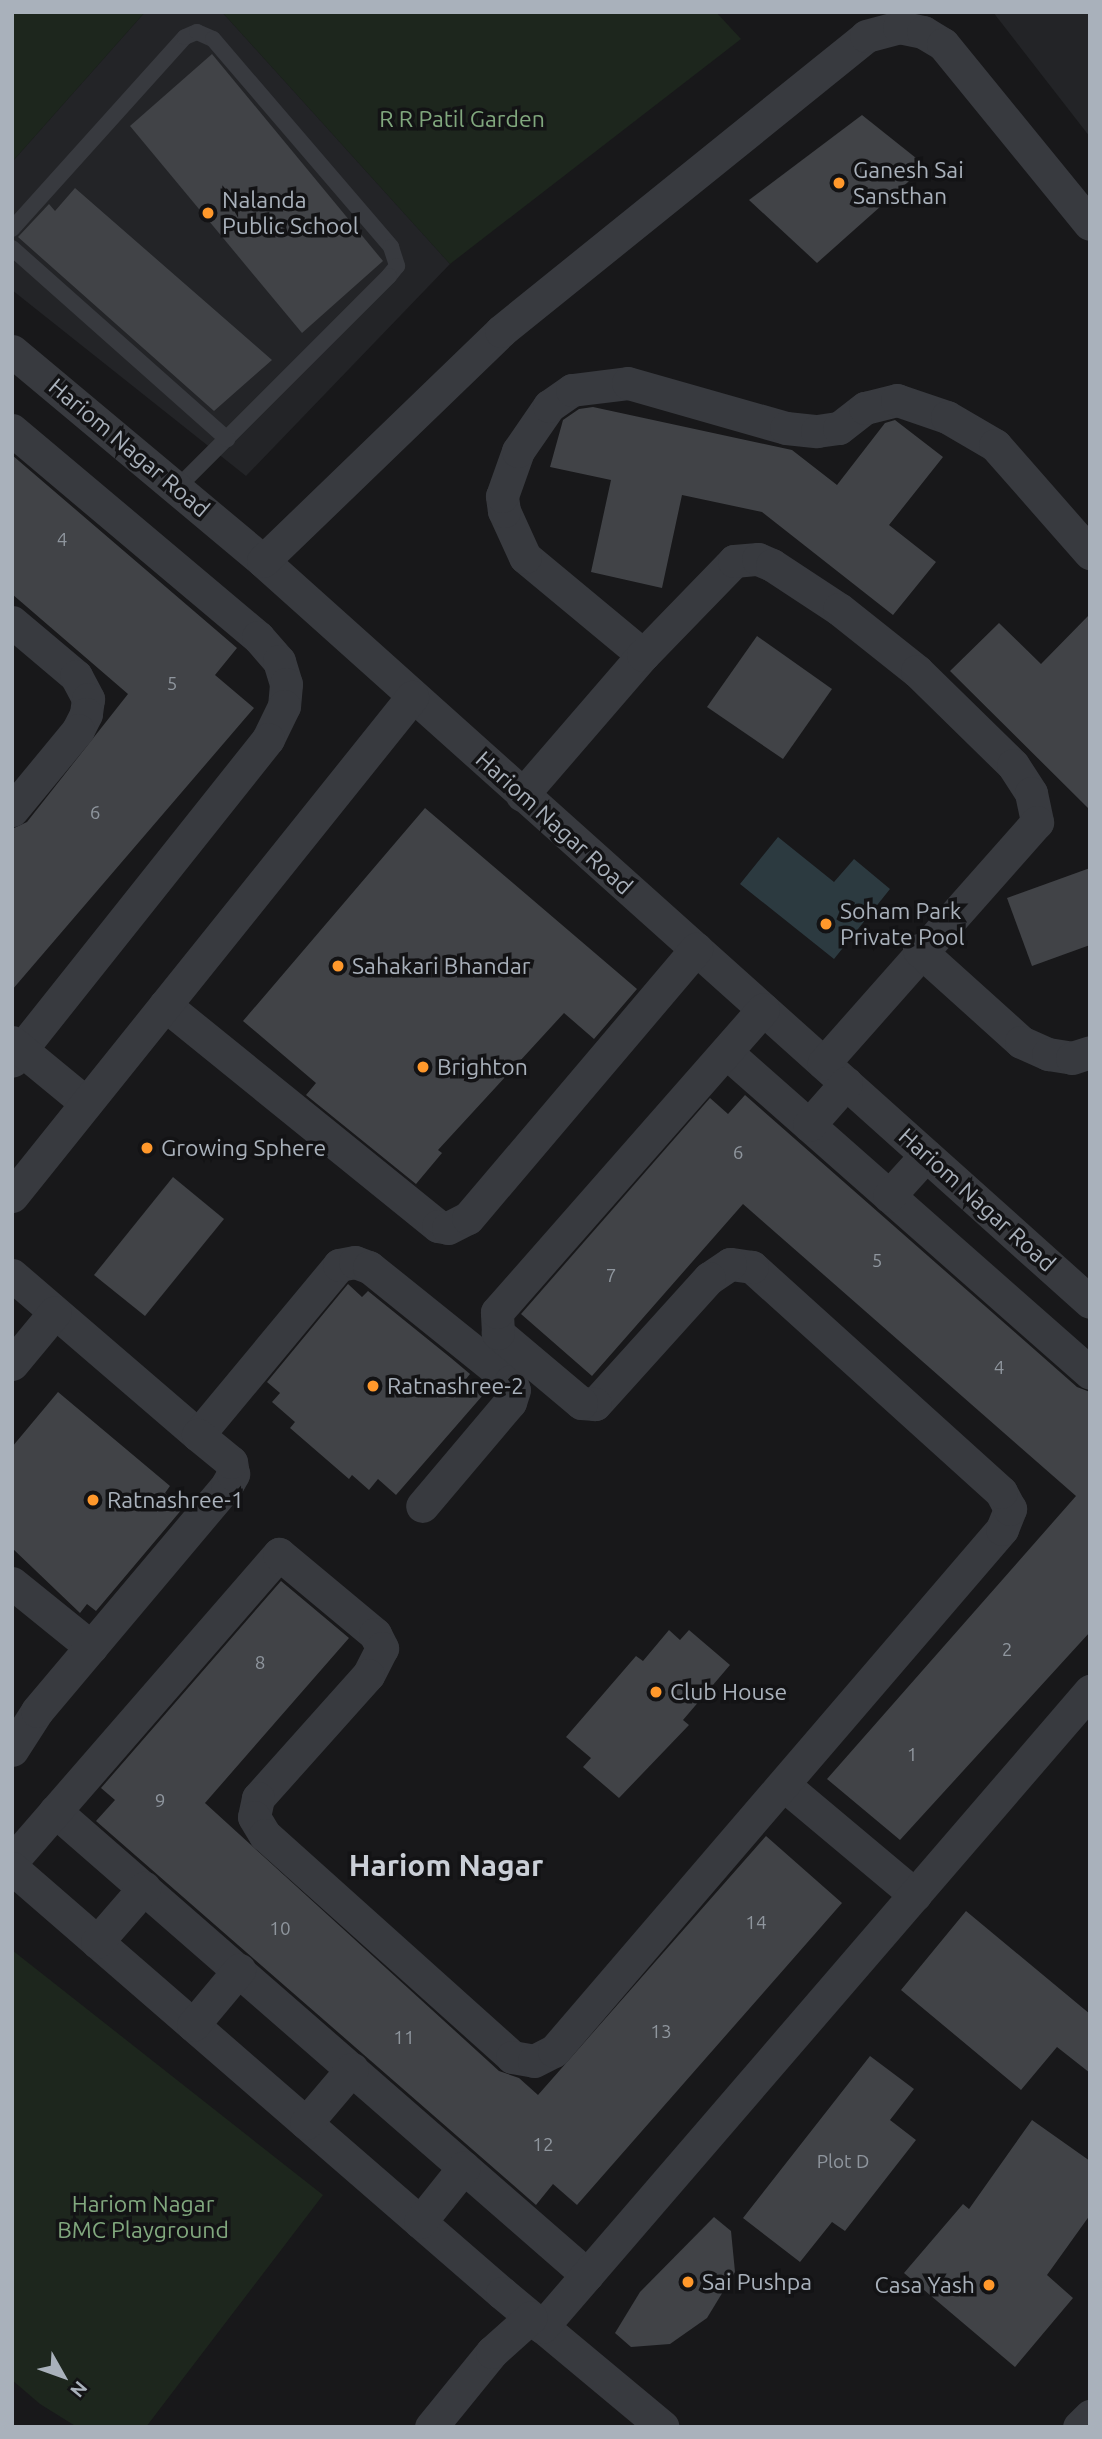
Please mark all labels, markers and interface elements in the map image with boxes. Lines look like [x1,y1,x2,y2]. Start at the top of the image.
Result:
park label: R R Patil Garden [379,105,545,133]
place label: Ganesh Sai Sansthan [853,156,964,210]
marker: Ganesh Sai Sansthan [831,175,847,191]
place label: Nalanda Public School [222,186,359,240]
marker: Nalanda Public School [200,205,216,221]
street label: Hariom Nagar Road [43,373,215,523]
house number: 4 [57,529,67,551]
house number: 5 [167,673,177,695]
street label: Hariom Nagar Road [470,745,638,901]
house number: 6 [90,802,100,824]
place label: Soham Park Private Pool [840,897,964,951]
marker: Soham Park Private Pool [818,916,834,932]
place label: Sahakari Bhandar [352,952,531,980]
marker: Sahakari Bhandar [330,958,346,974]
place label: Brighton [437,1053,528,1081]
marker: Brighton [415,1059,431,1075]
street label: Hariom Nagar Road [893,1122,1061,1278]
place label: Growing Sphere [161,1134,326,1162]
marker: Growing Sphere [139,1140,155,1156]
house number: 6 [733,1142,743,1164]
house number: 5 [872,1250,882,1272]
house number: 7 [606,1265,616,1287]
house number: 4 [994,1357,1004,1379]
place label: Ratnashree-2 [387,1372,524,1400]
marker: Ratnashree-2 [365,1378,381,1394]
place label: Ratnashree-1 [107,1486,244,1514]
marker: Ratnashree-1 [85,1492,101,1508]
house number: 2 [1002,1639,1012,1661]
house number: 8 [255,1652,265,1674]
place label: Club House [670,1678,787,1706]
marker: Club House [648,1684,664,1700]
house number: 1 [907,1744,917,1766]
house number: 9 [155,1790,165,1812]
district label: Hariom Nagar [349,1847,543,1883]
house number: 14 [745,1912,767,1934]
house number: 10 [269,1918,291,1940]
house number: 13 [650,2021,672,2043]
house number: 11 [393,2027,415,2049]
house number: 12 [532,2134,554,2156]
house number: Plot D [817,2151,869,2173]
park label: Hariom Nagar BMC Playground [57,2190,229,2244]
place label: Sai Pushpa [702,2268,812,2296]
place label: Casa Yash [875,2271,975,2299]
marker: Sai Pushpa [680,2274,696,2290]
marker: Casa Yash [981,2277,997,2293]
north arrow [28,2341,98,2411]
text: N [66,2377,92,2402]

